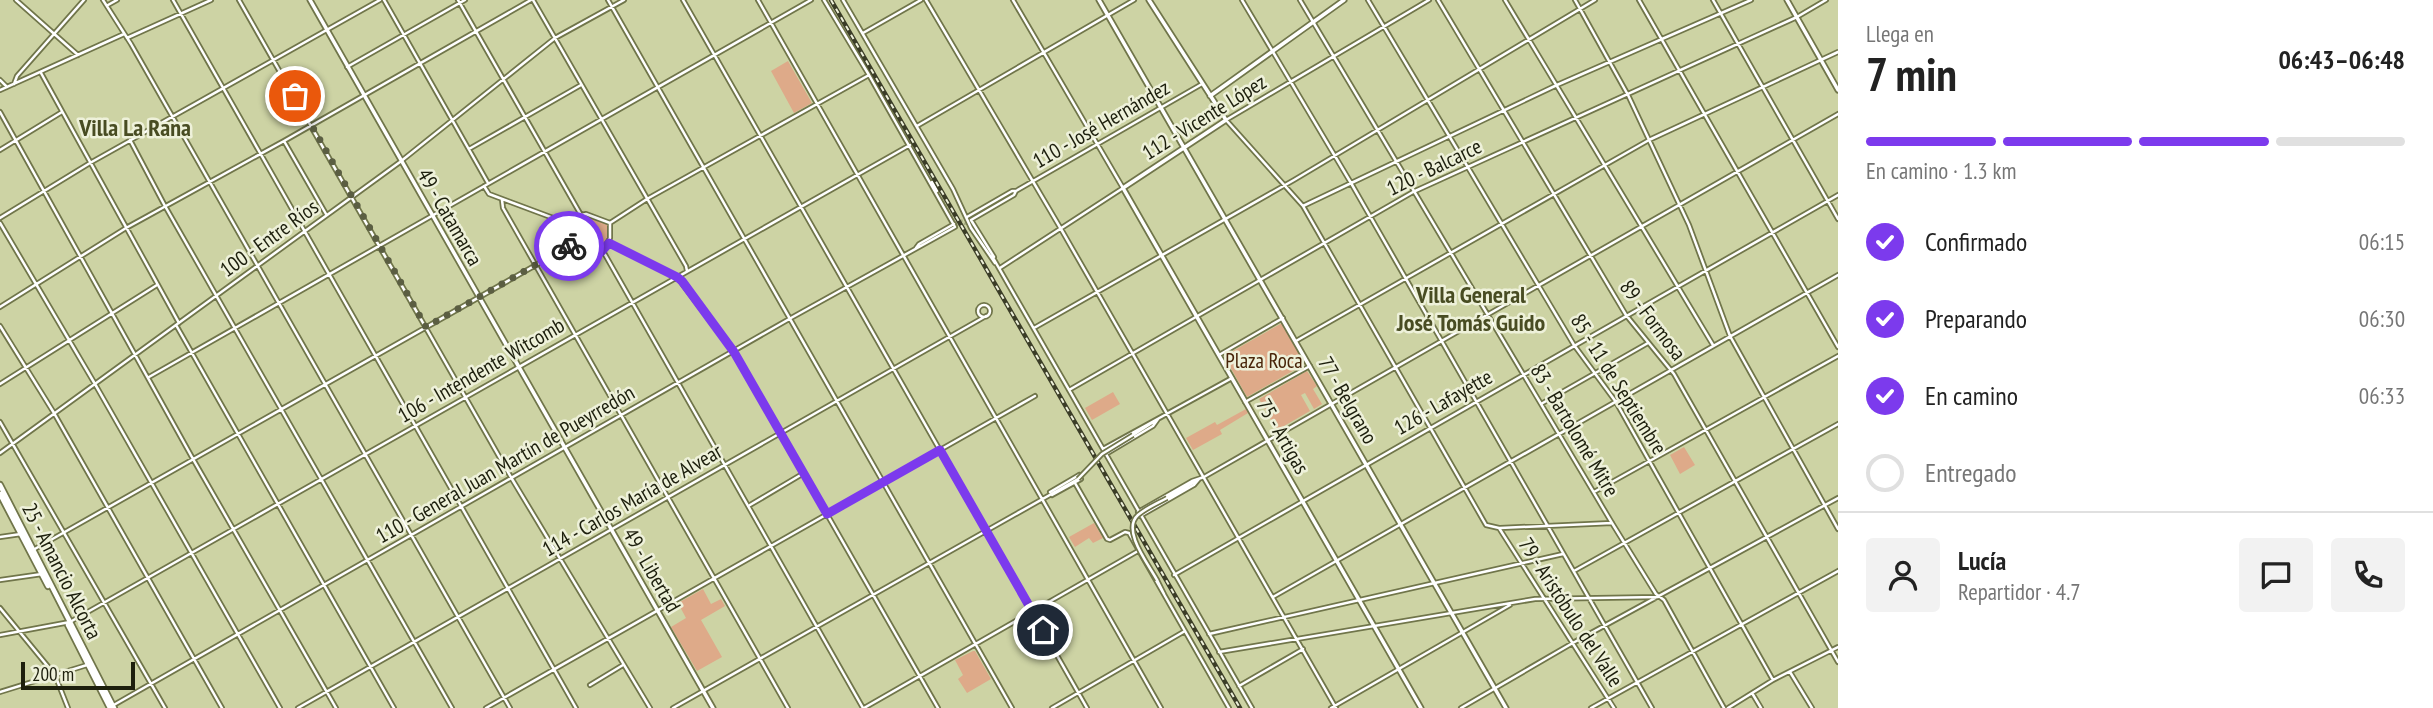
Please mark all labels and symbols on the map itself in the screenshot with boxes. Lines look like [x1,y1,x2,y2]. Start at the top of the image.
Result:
pin [265,66,325,126]
street label: 112 - Vicente López [1137,68,1271,166]
street label: 110 - José Hernández [1028,74,1174,174]
district label: Villa La Rana [78,112,191,143]
street label: 120 - Balcarce [1382,132,1486,202]
street label: 49 - Catamarca [411,164,489,270]
street label: 100 - Entre Ríos [214,193,324,283]
courier [534,211,604,281]
street label: 89 - Formosa [1614,274,1692,366]
district label: Villa General José Tomás Guido [1396,279,1546,338]
street label: 85 - 11 de Septiembre [1565,309,1673,459]
street label: 106 - Intendente Witcomb [393,311,569,429]
park label: Plaza Roca [1225,347,1303,374]
street label: 77 - Belgrano [1312,352,1384,448]
street label: 83 - Bartolomé Mitre [1525,359,1625,501]
street label: 126 - Lafayette [1389,363,1497,441]
street label: 110 - General Juan Martín de Pueyrredón [371,379,639,549]
street label: 75 - Artigas [1251,393,1315,479]
street label: 114 - Carlos María de Alvear [537,437,727,562]
street label: 25 - Amancio Alcorta [16,498,108,644]
street label: 49 - Libertad [617,523,687,617]
street label: 79 - Aristóbulo del Valle [1513,532,1629,692]
pin [1013,600,1073,660]
scale bar [21,659,135,691]

